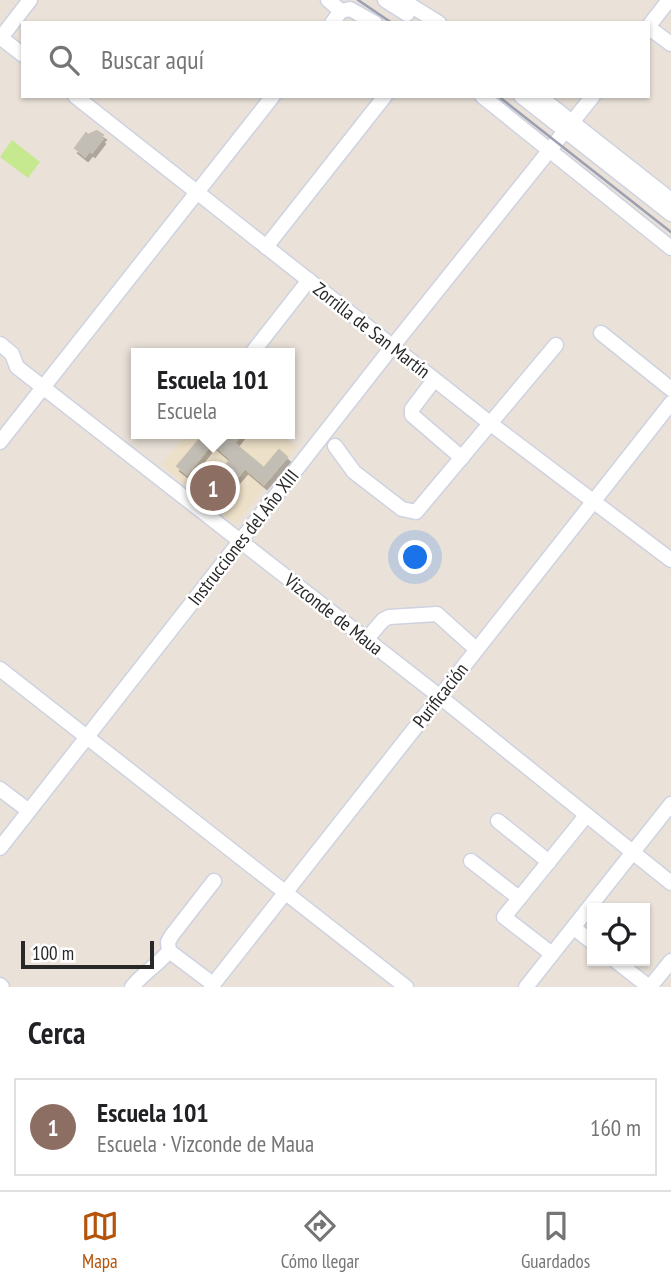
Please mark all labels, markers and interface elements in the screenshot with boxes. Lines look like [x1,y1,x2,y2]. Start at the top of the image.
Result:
search box [21,21,650,98]
icon: search [45,41,83,79]
text: Buscar aquí [101,43,204,76]
street label: Zorrilla de San Martín [309,277,435,383]
popup [131,348,295,439]
text: Escuela 101 [157,363,269,396]
text: Escuela [157,396,217,425]
pin: 1 [190,462,236,514]
street label: Instrucciones del Año XIII [182,464,304,610]
your location [398,540,432,574]
street label: Vizconde de Maua [279,568,388,660]
street label: Purificación [407,658,473,732]
map controls [587,903,650,966]
button: locate [587,903,650,966]
scale bar [21,938,154,970]
text: 100 m [32,941,74,965]
text: Cerca [28,1013,85,1052]
text: Escuela 101 [97,1096,209,1129]
text: 1 [48,1113,59,1142]
text: 160 m [590,1113,641,1142]
text: Escuela · Vizconde de Maua [97,1129,314,1158]
tab: Mapa [81,1207,119,1273]
tab: Cómo llegar [281,1207,359,1273]
tab: Guardados [521,1207,590,1273]

